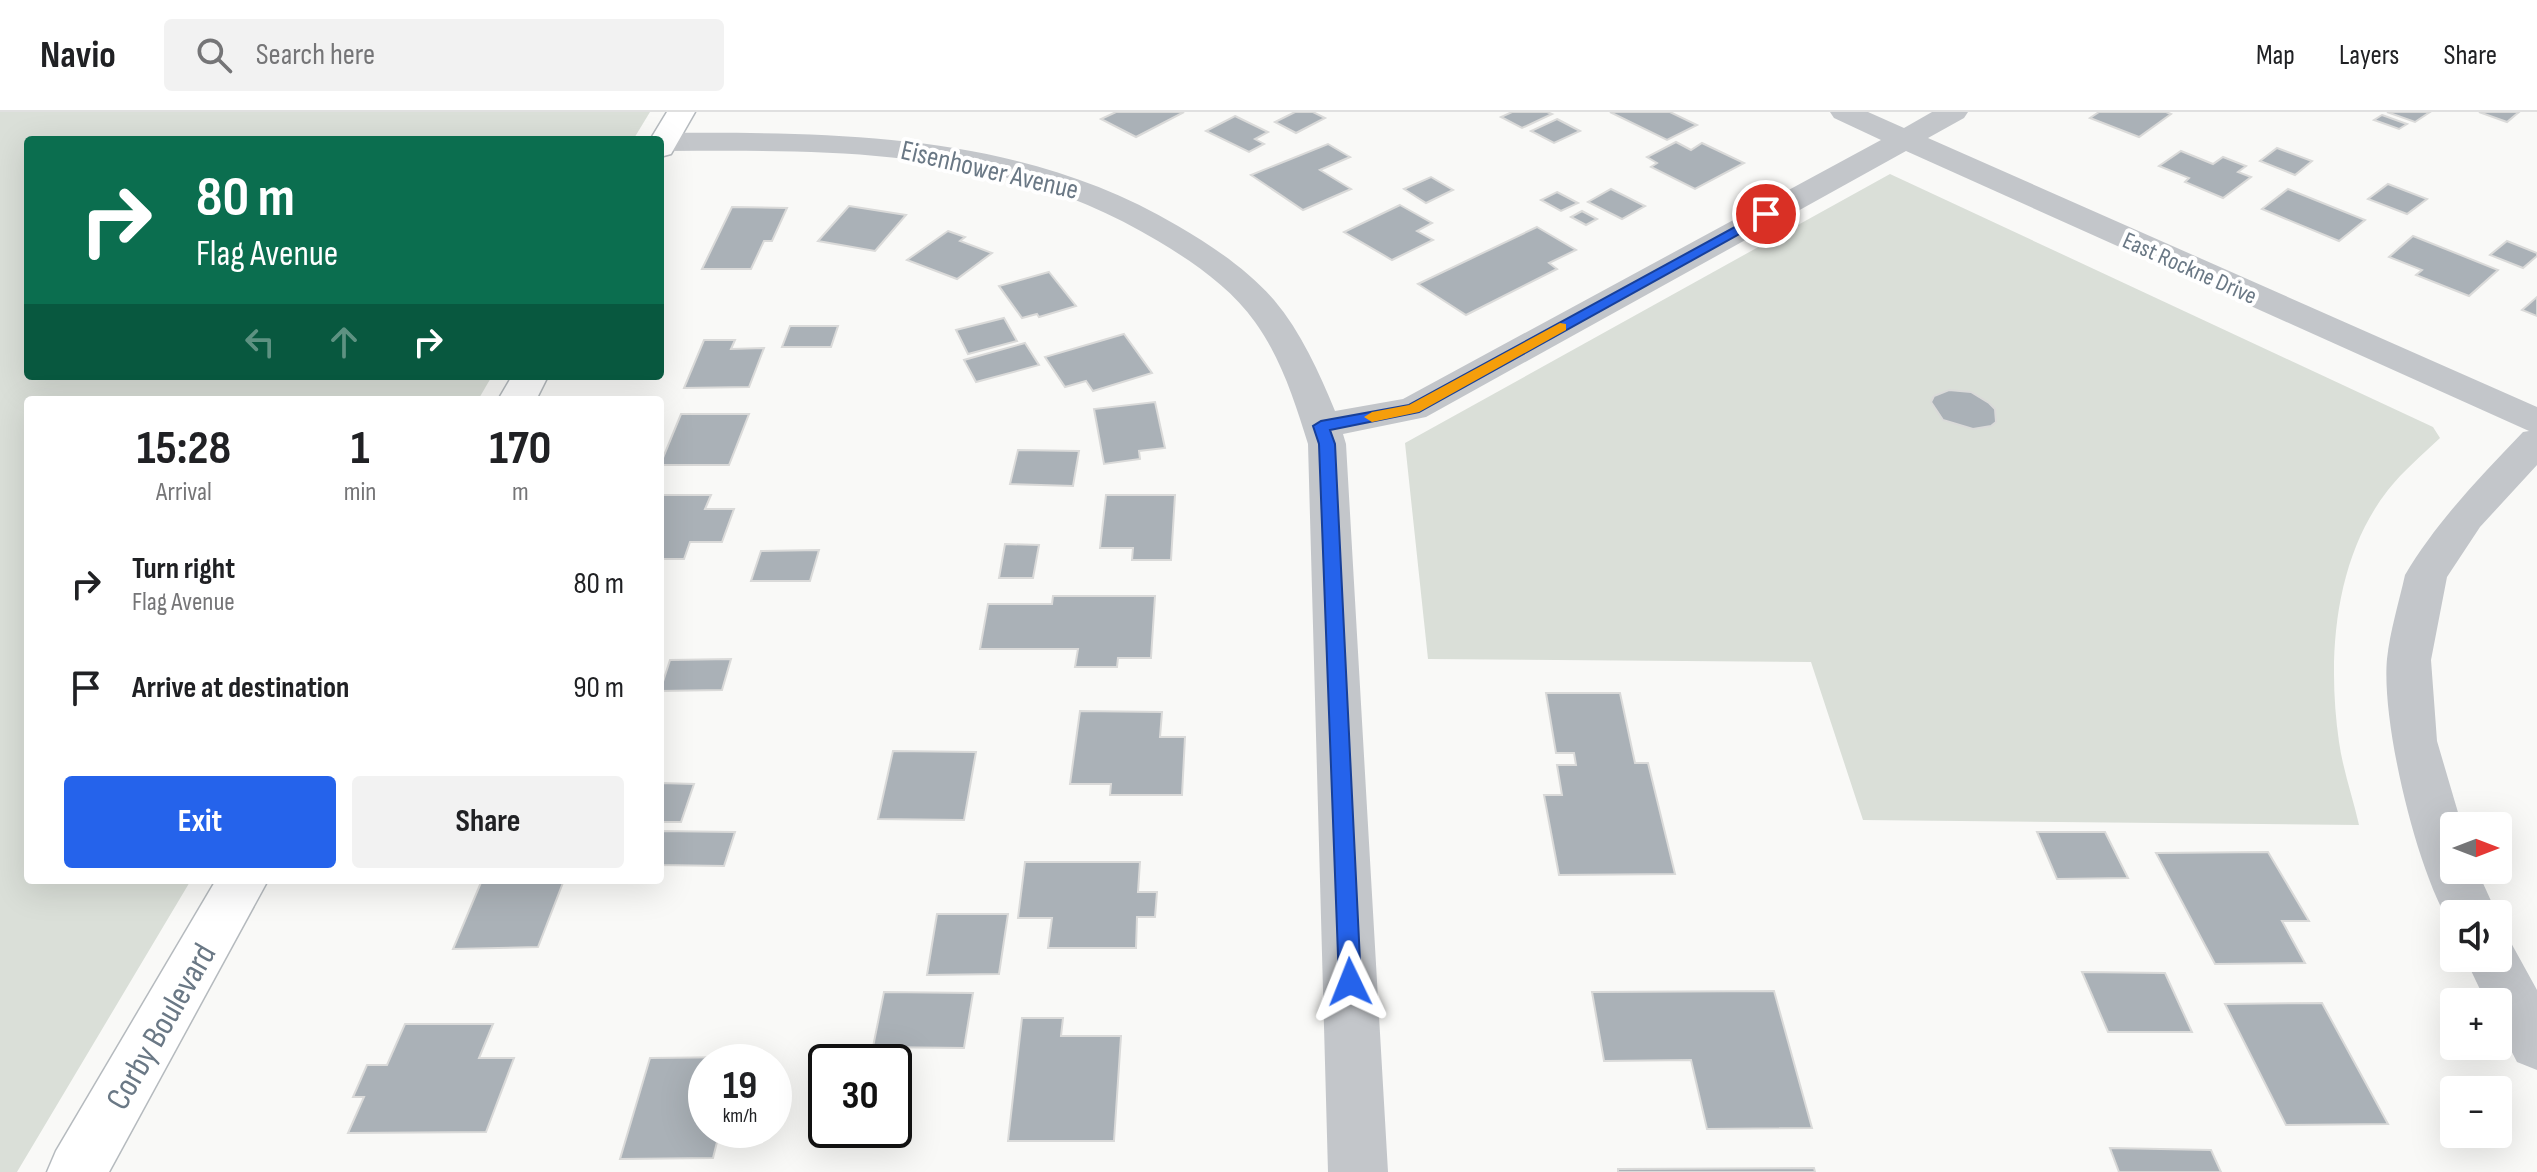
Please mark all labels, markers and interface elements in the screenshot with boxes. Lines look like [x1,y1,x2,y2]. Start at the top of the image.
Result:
search box [164,19,724,91]
text: Navio [40,33,116,78]
icon: search [192,33,236,77]
text: Search here [256,37,375,73]
text: Map [2256,39,2295,72]
text: Layers [2339,39,2399,72]
text: Share [2443,39,2497,72]
street label: Eisenhower Avenue [898,134,1082,207]
text: 80 m [196,165,295,232]
icon: right [64,168,168,272]
pin [1732,180,1800,248]
icon: arrive [1744,192,1788,236]
street label: East Rockne Drive [2118,226,2261,311]
text: Flag Avenue [196,233,338,276]
icon: left [238,320,282,364]
icon: ahead [322,320,366,364]
icon: right [406,320,450,364]
text: 15:28 [137,420,231,477]
text: 1 [351,420,370,477]
text: 170 [489,420,551,477]
text: Arrival [156,477,212,508]
text: min [344,477,376,508]
text: m [512,477,529,508]
text: Turn right [132,551,235,587]
icon: right [64,562,108,606]
text: 80 m [573,566,624,602]
text: Flag Avenue [132,587,235,618]
icon: arrive [64,666,108,710]
text: Arrive at destination [132,670,349,706]
text: 90 m [573,670,624,706]
button: Exit [64,776,336,868]
button: Share [352,776,624,868]
north arrow [2440,812,2512,884]
map controls [2440,812,2512,1148]
button: sound [2440,900,2512,972]
street label: Corby Boulevard [97,936,225,1117]
position arrow [1308,940,1392,1024]
button: + [2440,988,2512,1060]
speed limit sign: 30 [808,1044,912,1148]
text: 19 [723,1062,757,1110]
button: − [2440,1076,2512,1148]
text: km/h [723,1104,757,1128]

